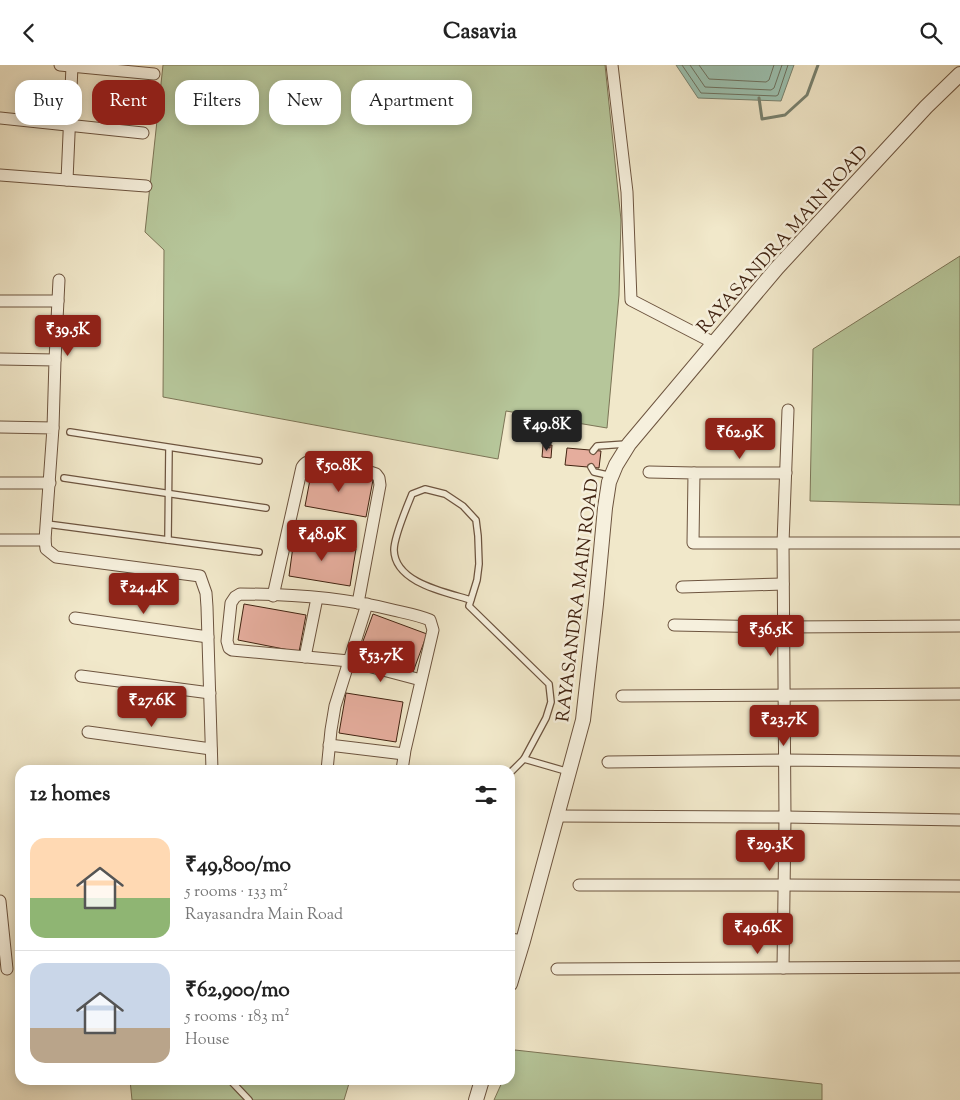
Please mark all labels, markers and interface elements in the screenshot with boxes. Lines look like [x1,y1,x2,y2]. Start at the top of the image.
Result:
text: Casavia [443,17,517,49]
icon: back [15,19,43,47]
icon: search [917,19,945,47]
chip: Buy [15,80,82,125]
chip: Rent [92,80,165,125]
chip: Filters [175,80,259,125]
chip: New [269,80,341,125]
chip: Apartment [351,80,472,125]
street label: RAYASANDRA MAIN ROAD [692,140,875,340]
pin: ₹39.5K [27,315,109,357]
text: ₹39.5K [46,319,90,342]
pin: ₹49.8K [506,409,588,452]
text: ₹49.8K [523,414,571,437]
pin: ₹62.9K [699,417,781,460]
text: ₹62.9K [716,422,764,445]
pin: ₹50.8K [298,451,380,493]
text: ₹50.8K [316,455,362,478]
street label: RAYASANDRA MAIN ROAD [551,477,607,724]
pin: ₹48.9K [281,519,363,562]
text: ₹48.9K [298,524,346,547]
pin: ₹24.4K [103,573,185,615]
text: ₹24.4K [120,577,168,600]
pin: ₹36.5K [730,615,812,657]
text: ₹36.5K [749,619,793,642]
pin: ₹53.7K [340,641,422,683]
text: ₹53.7K [359,645,403,668]
pin: ₹27.6K [111,685,193,728]
text: ₹27.6K [128,690,176,713]
pin: ₹23.7K [743,705,825,747]
text: ₹23.7K [761,709,807,732]
text: 12 homes [30,780,110,810]
icon: filters [472,781,500,809]
pin: ₹29.3K [729,829,811,872]
text: ₹29.3K [747,834,793,857]
text: ₹49,800/mo [185,851,291,881]
icon: home [70,858,130,918]
text: 5 rooms · 133 m² [185,881,288,904]
text: Rayasandra Main Road [185,904,343,927]
pin: ₹49.6K [717,913,799,955]
text: ₹49.6K [734,917,782,940]
text: ₹62,900/mo [185,976,290,1006]
icon: home [70,983,130,1043]
text: 5 rooms · 183 m² [185,1006,290,1029]
text: House [185,1029,229,1052]

